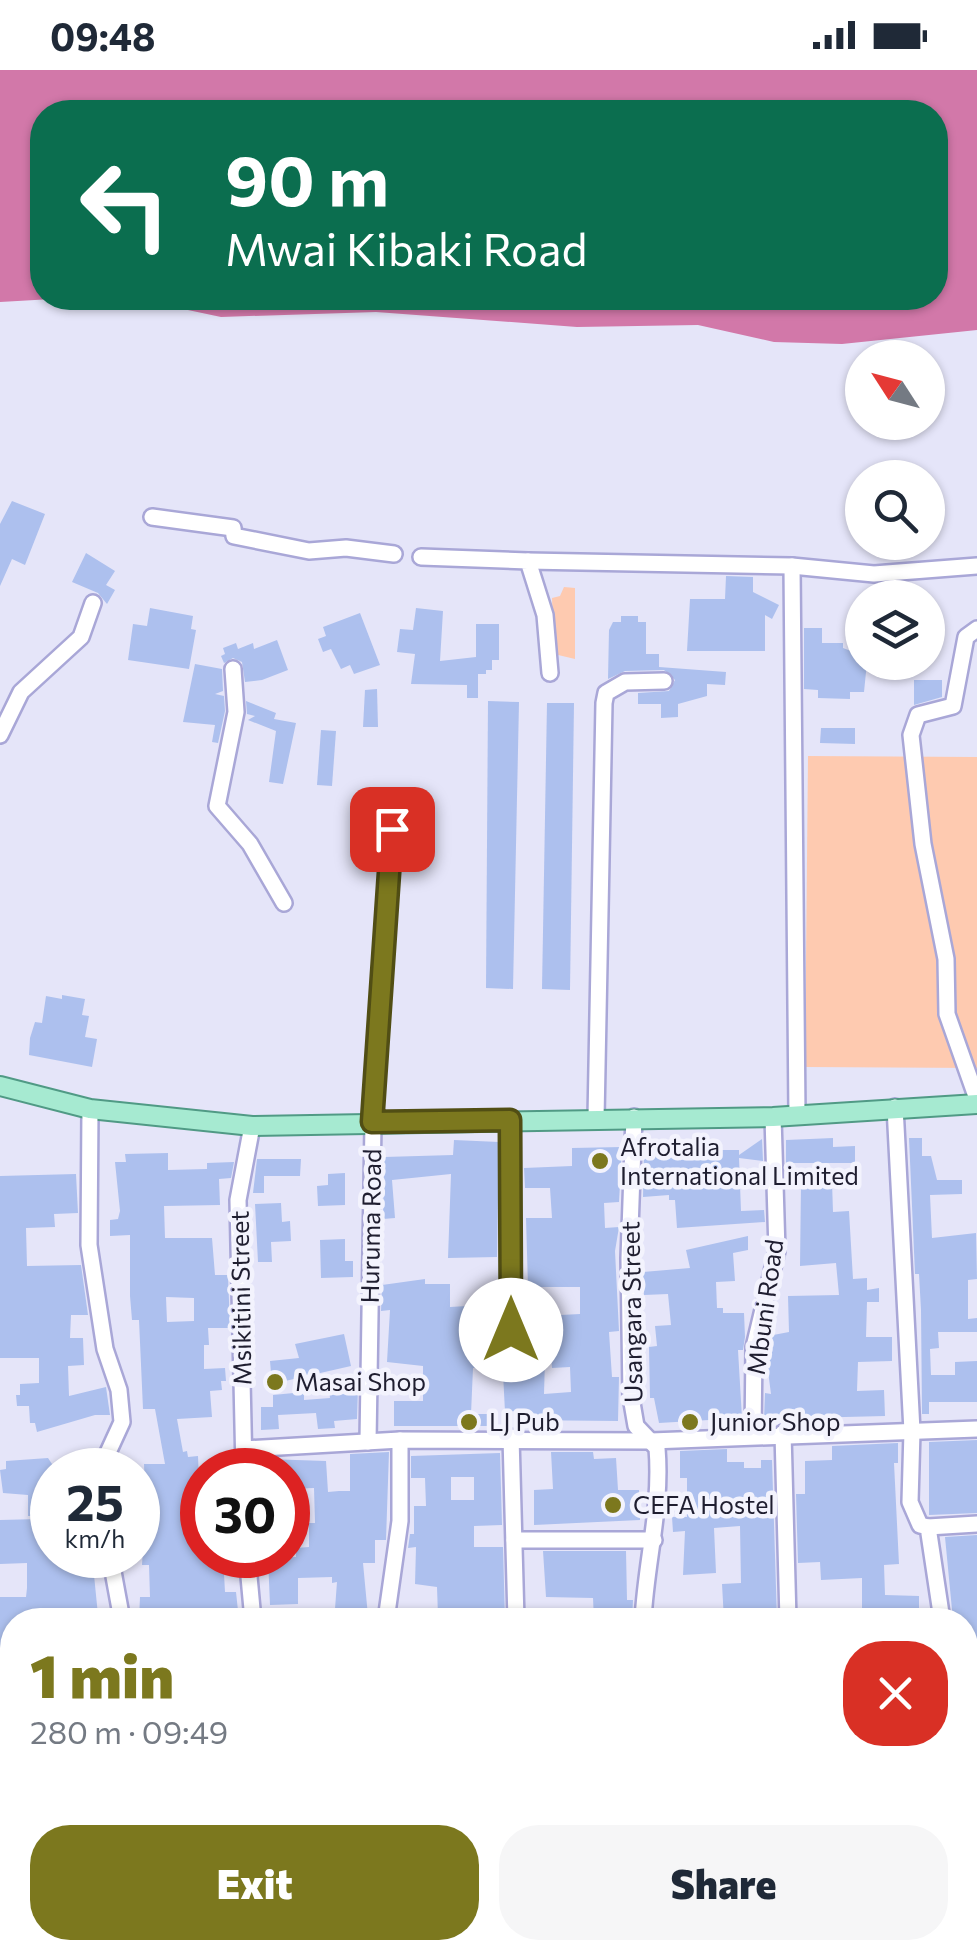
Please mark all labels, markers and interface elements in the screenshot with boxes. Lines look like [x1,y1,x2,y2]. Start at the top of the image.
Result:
text: 09:48 [50,12,156,59]
text: 90 m [225,135,389,220]
icon: left [60,140,190,270]
text: Mwai Kibaki Road [225,220,587,275]
north arrow [845,340,945,440]
map controls [845,340,945,680]
button: search [845,460,945,560]
button: layers [845,580,945,680]
pin [350,787,435,872]
icon: arrive [365,802,420,857]
place label: Afrotalia International Limited [620,1131,859,1190]
street label: Huruma Road [354,1148,386,1304]
marker: Afrotalia International Limited [589,1150,611,1172]
street label: Msikitini Street [223,1210,257,1386]
street label: Usangara Street [614,1221,648,1403]
street label: Mbuni Road [740,1237,788,1377]
position arrow [459,1278,563,1382]
place label: Masai Shop [295,1366,426,1396]
marker: Masai Shop [264,1371,286,1393]
place label: LJ Pub [489,1406,560,1436]
place label: Junior Shop [710,1406,840,1436]
marker: LJ Pub [458,1411,480,1433]
marker: Junior Shop [679,1411,701,1433]
speed limit sign: 30 [180,1448,310,1578]
text: 25 [66,1470,124,1531]
place label: CEFA Hostel [633,1489,775,1519]
marker: CEFA Hostel [602,1494,624,1516]
text: km/h [65,1523,125,1553]
text: 1 min [30,1637,174,1710]
button: close [843,1641,948,1746]
text: 280 m · 09:49 [30,1711,228,1751]
button: Exit [30,1825,479,1940]
button: Share [499,1825,948,1940]

